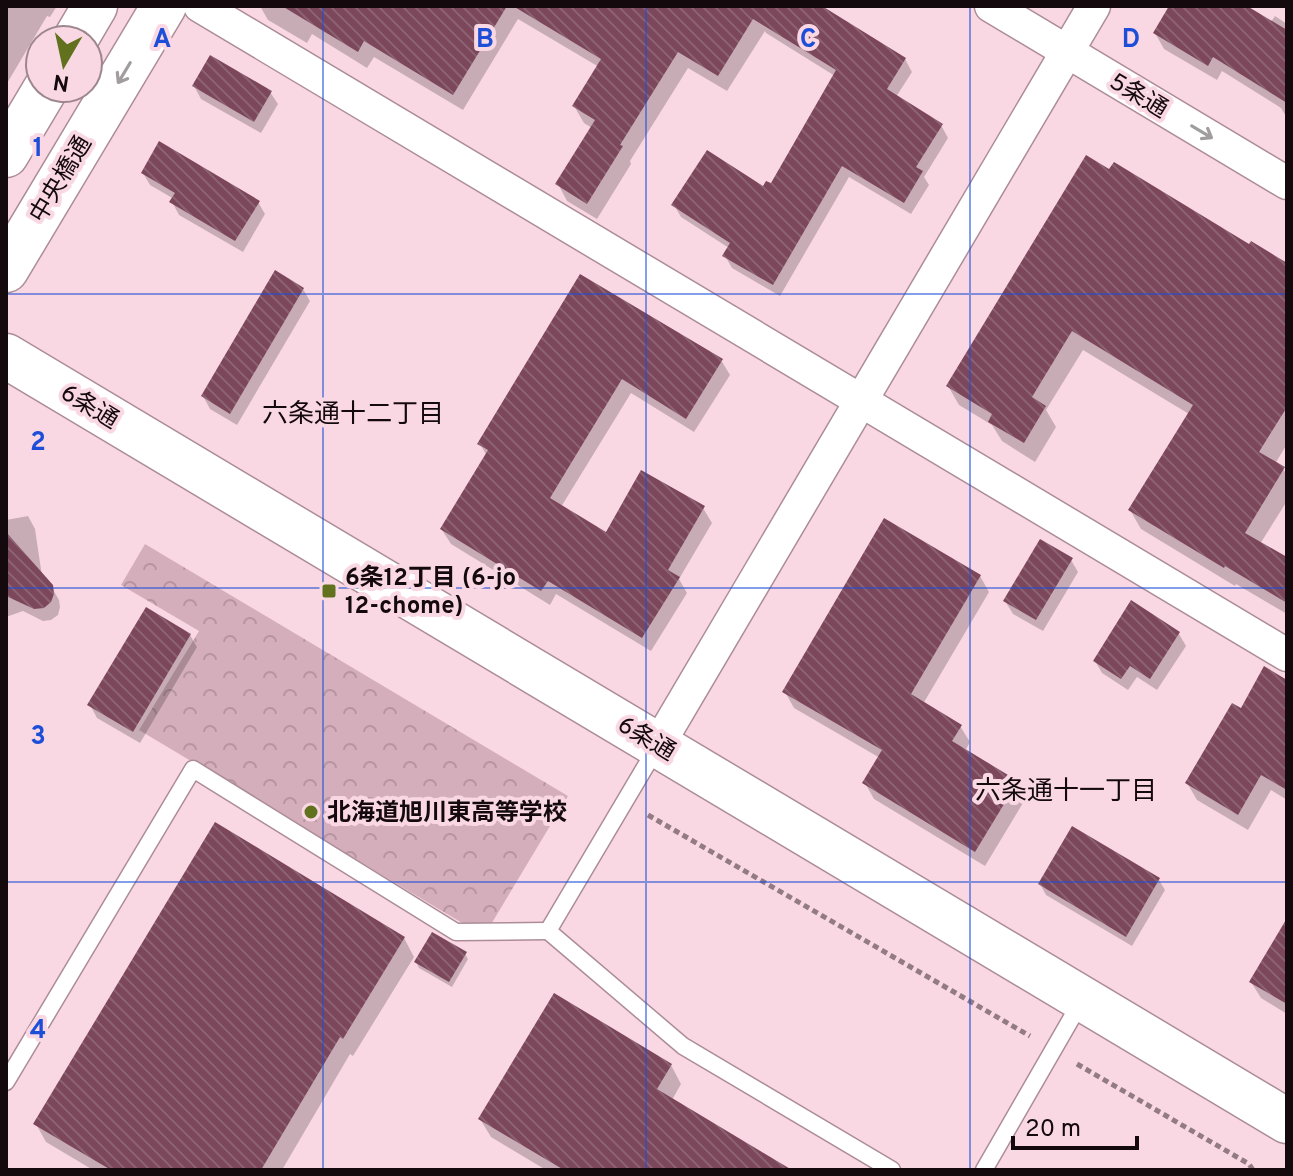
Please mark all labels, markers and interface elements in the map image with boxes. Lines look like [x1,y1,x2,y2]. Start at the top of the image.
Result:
north arrow [24,24,104,104]
text: A [153,24,171,57]
text: B [476,24,494,57]
text: C [800,24,816,57]
text: D [1122,24,1140,57]
one-way arrow [116,61,132,84]
text: N [51,67,71,96]
street label: 5条通 [1103,68,1173,126]
one-way arrow [1190,125,1213,141]
street label: 中央橋通 [24,131,99,229]
text: 1 [33,133,43,166]
street label: 6条通 [55,379,123,437]
district label: 六条通十二丁目 [262,399,444,432]
text: 2 [30,427,46,460]
place label: 6条12丁目 (6-jo 12-chome) [345,564,516,622]
marker: 6条12丁目 (6-jo 12-chome) [320,582,338,600]
street label: 6条通 [612,711,680,769]
text: 3 [30,721,46,754]
district label: 六条通十一丁目 [975,776,1157,809]
place label: 北海道旭川東高等学校 [327,799,567,829]
marker: 北海道旭川東高等学校 [302,803,320,821]
text: 4 [30,1015,46,1048]
scale bar [1013,1100,1137,1150]
text: 20 m [1025,1115,1081,1145]

